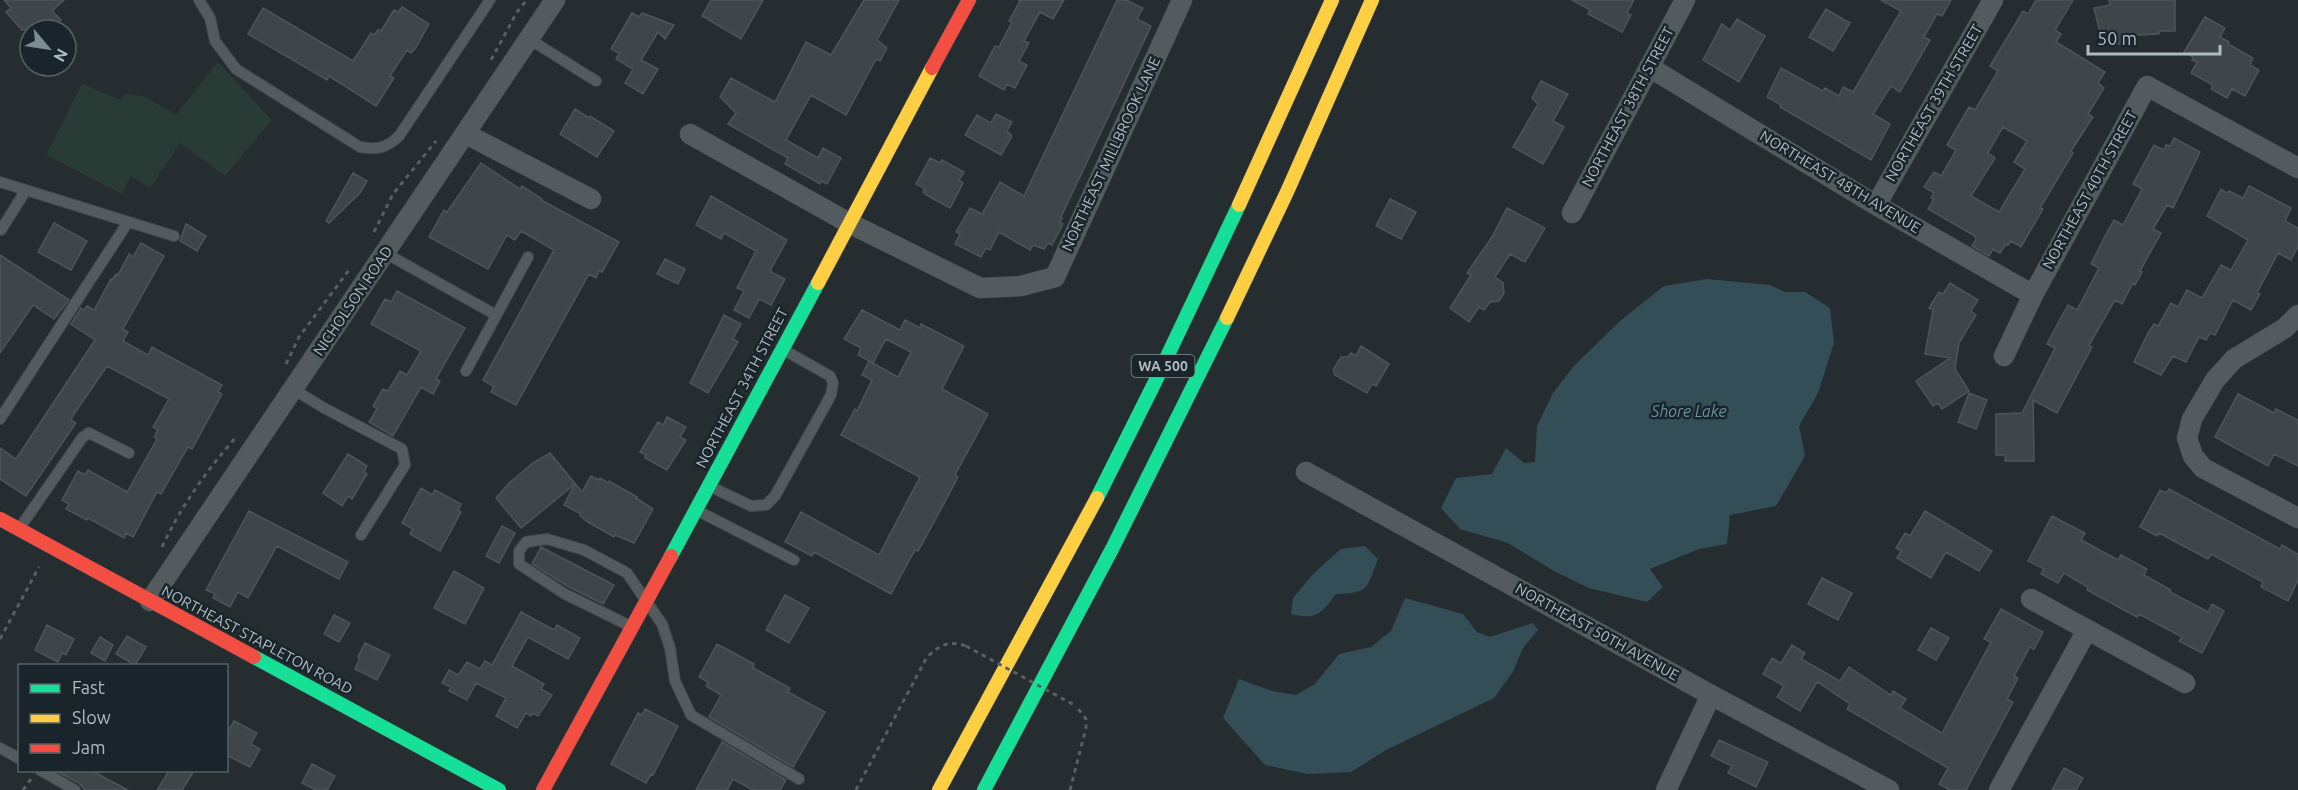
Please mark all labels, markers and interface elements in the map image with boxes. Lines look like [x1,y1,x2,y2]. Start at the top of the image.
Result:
north arrow [18,18,78,78]
scale bar [2088,18,2220,56]
street label: NORTHEAST 39TH STREET [1882,21,1986,184]
street label: NORTHEAST 38TH STREET [1578,23,1677,190]
text: 50 m [2097,28,2137,48]
text: N [50,46,72,65]
street label: NORTHEAST MILLBROOK LANE [1058,54,1163,254]
street label: NORTHEAST 40TH STREET [2039,107,2141,272]
street label: NORTHEAST 48TH AVENUE [1757,127,1924,236]
street label: NICHOLSON ROAD [310,243,396,359]
street label: NORTHEAST 34TH STREET [692,304,791,471]
road number: WA 500 [1132,355,1194,377]
water label: Shore Lake [1650,402,1727,420]
street label: NORTHEAST 50TH AVENUE [1513,579,1682,684]
street label: NORTHEAST STAPLETON ROAD [159,582,356,697]
legend [18,664,228,772]
text: Fast [72,677,105,697]
text: Slow [72,707,111,727]
text: Jam [72,737,106,757]

